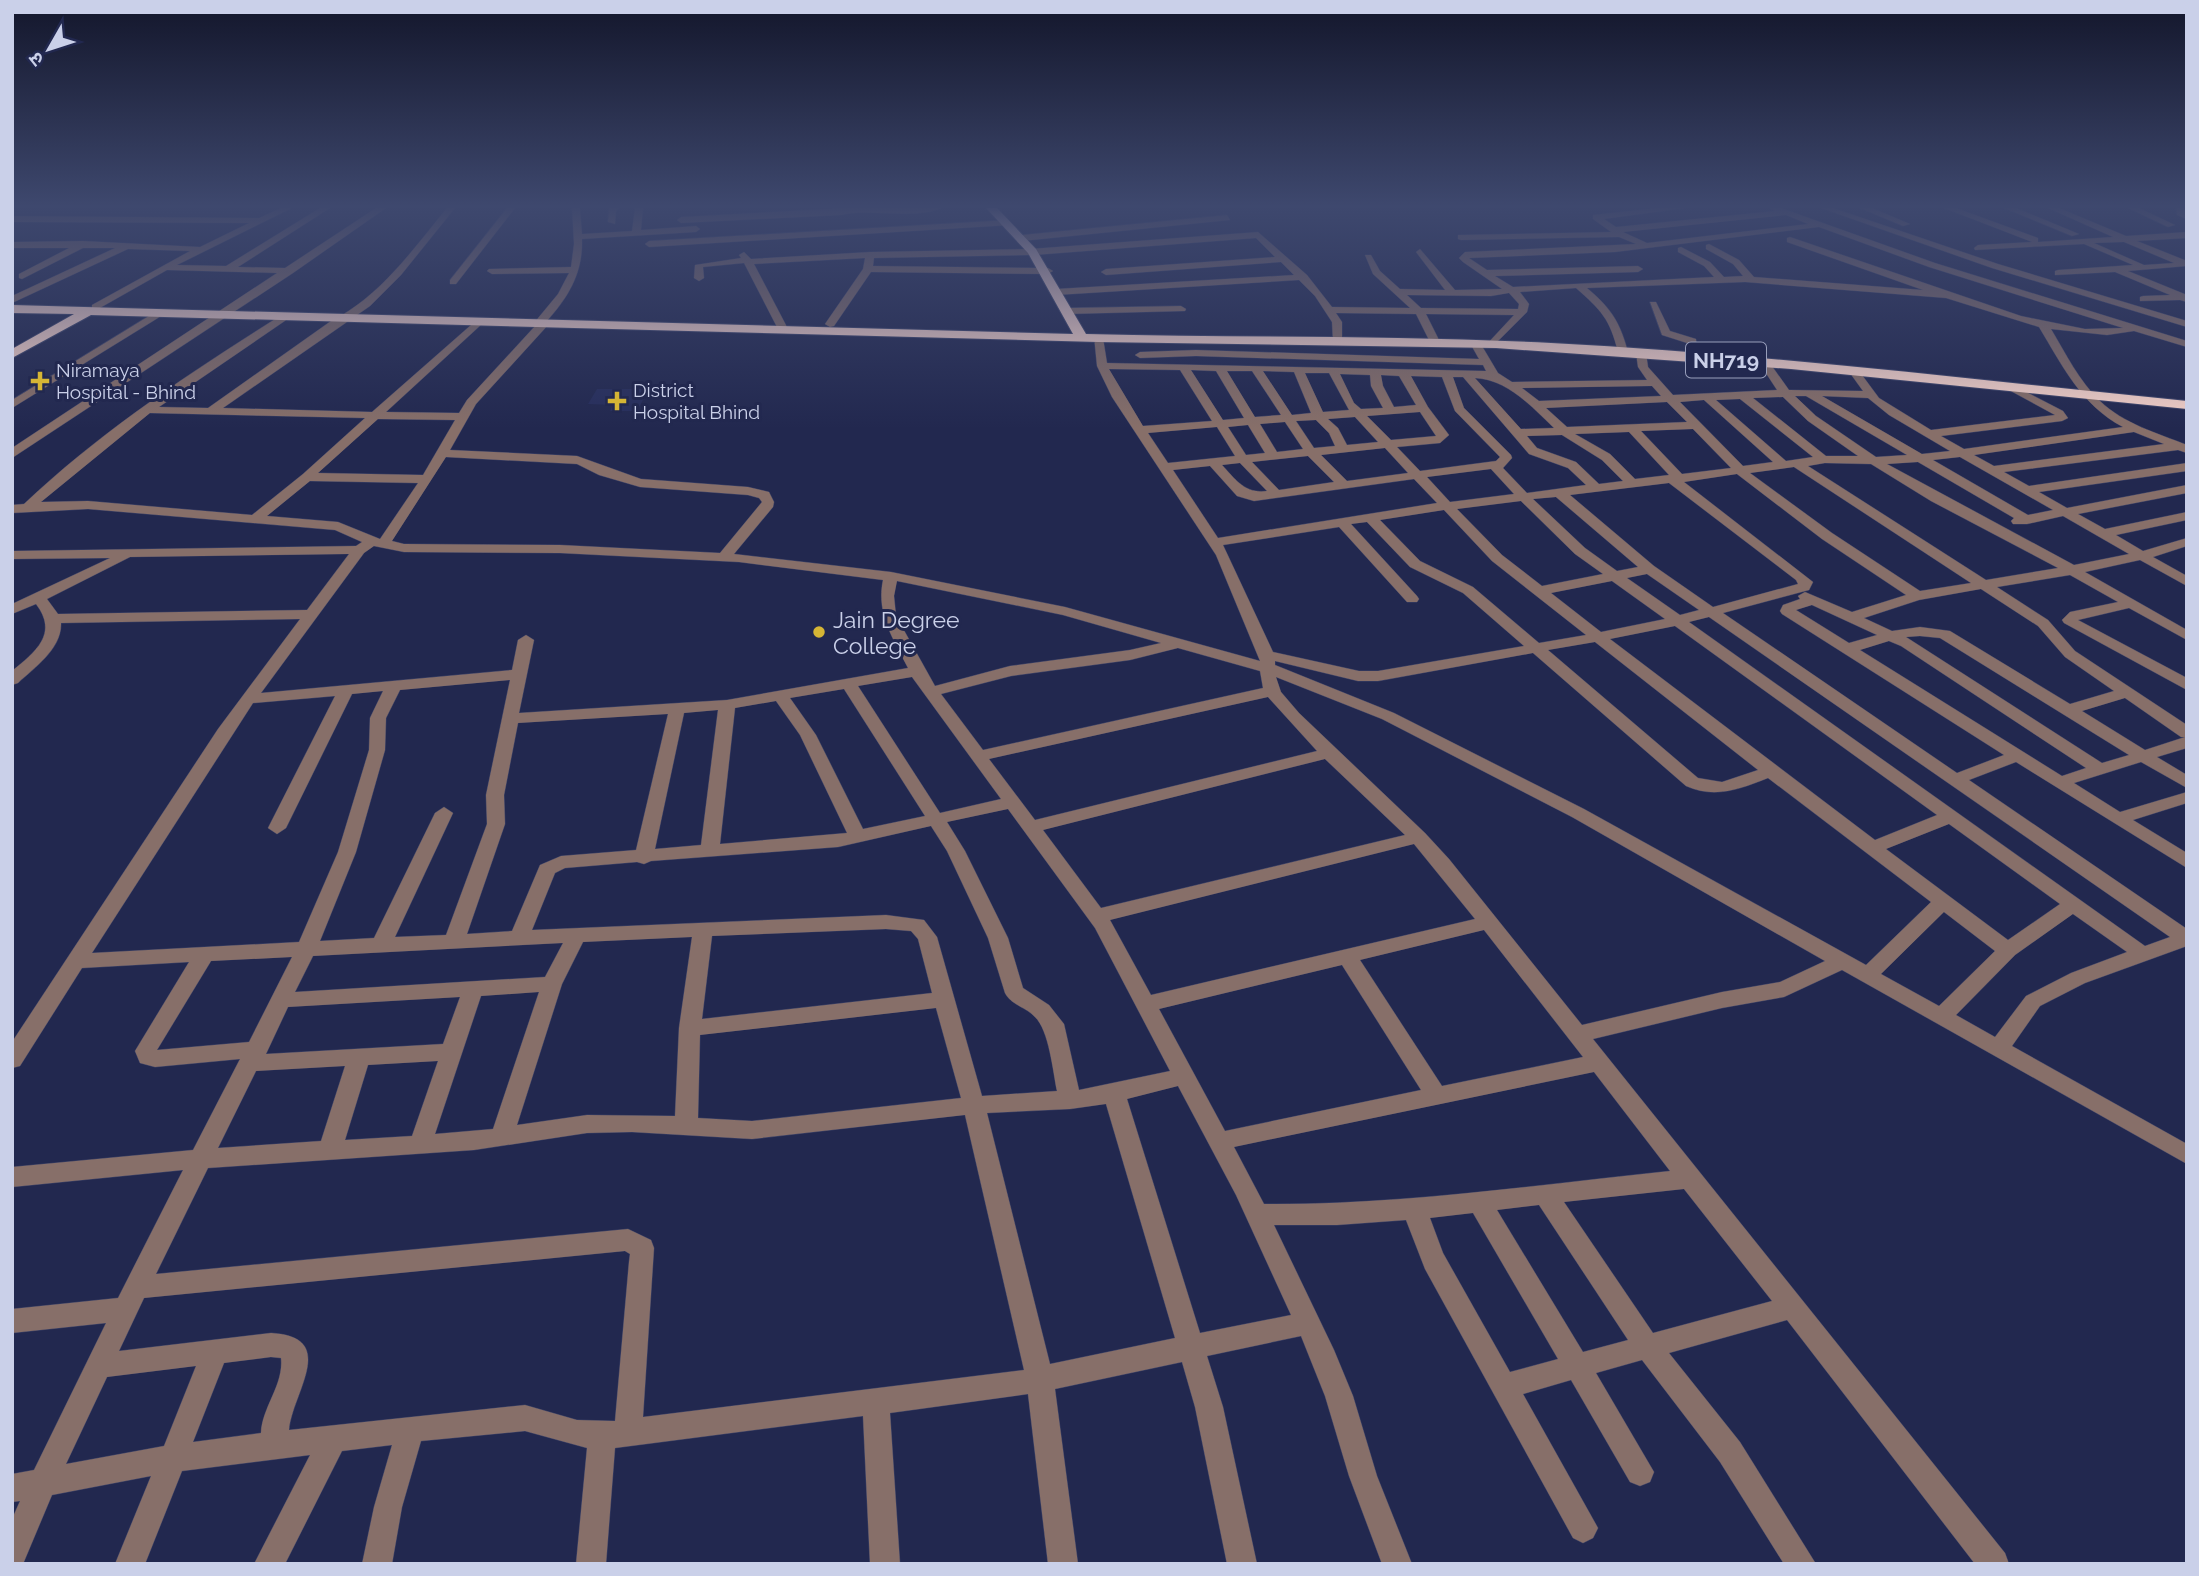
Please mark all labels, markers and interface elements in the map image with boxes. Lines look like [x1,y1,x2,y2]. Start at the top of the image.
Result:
north arrow [14,14,84,84]
text: उ [23,48,48,71]
road number: NH719 [1686,342,1766,378]
place label: Niramaya Hospital - Bhind [56,359,196,403]
marker: Niramaya Hospital - Bhind [30,371,50,391]
place label: District Hospital Bhind [633,379,760,423]
marker: District Hospital Bhind [607,391,627,411]
place label: Jain Degree College [833,606,960,659]
marker: Jain Degree College [811,624,827,640]

